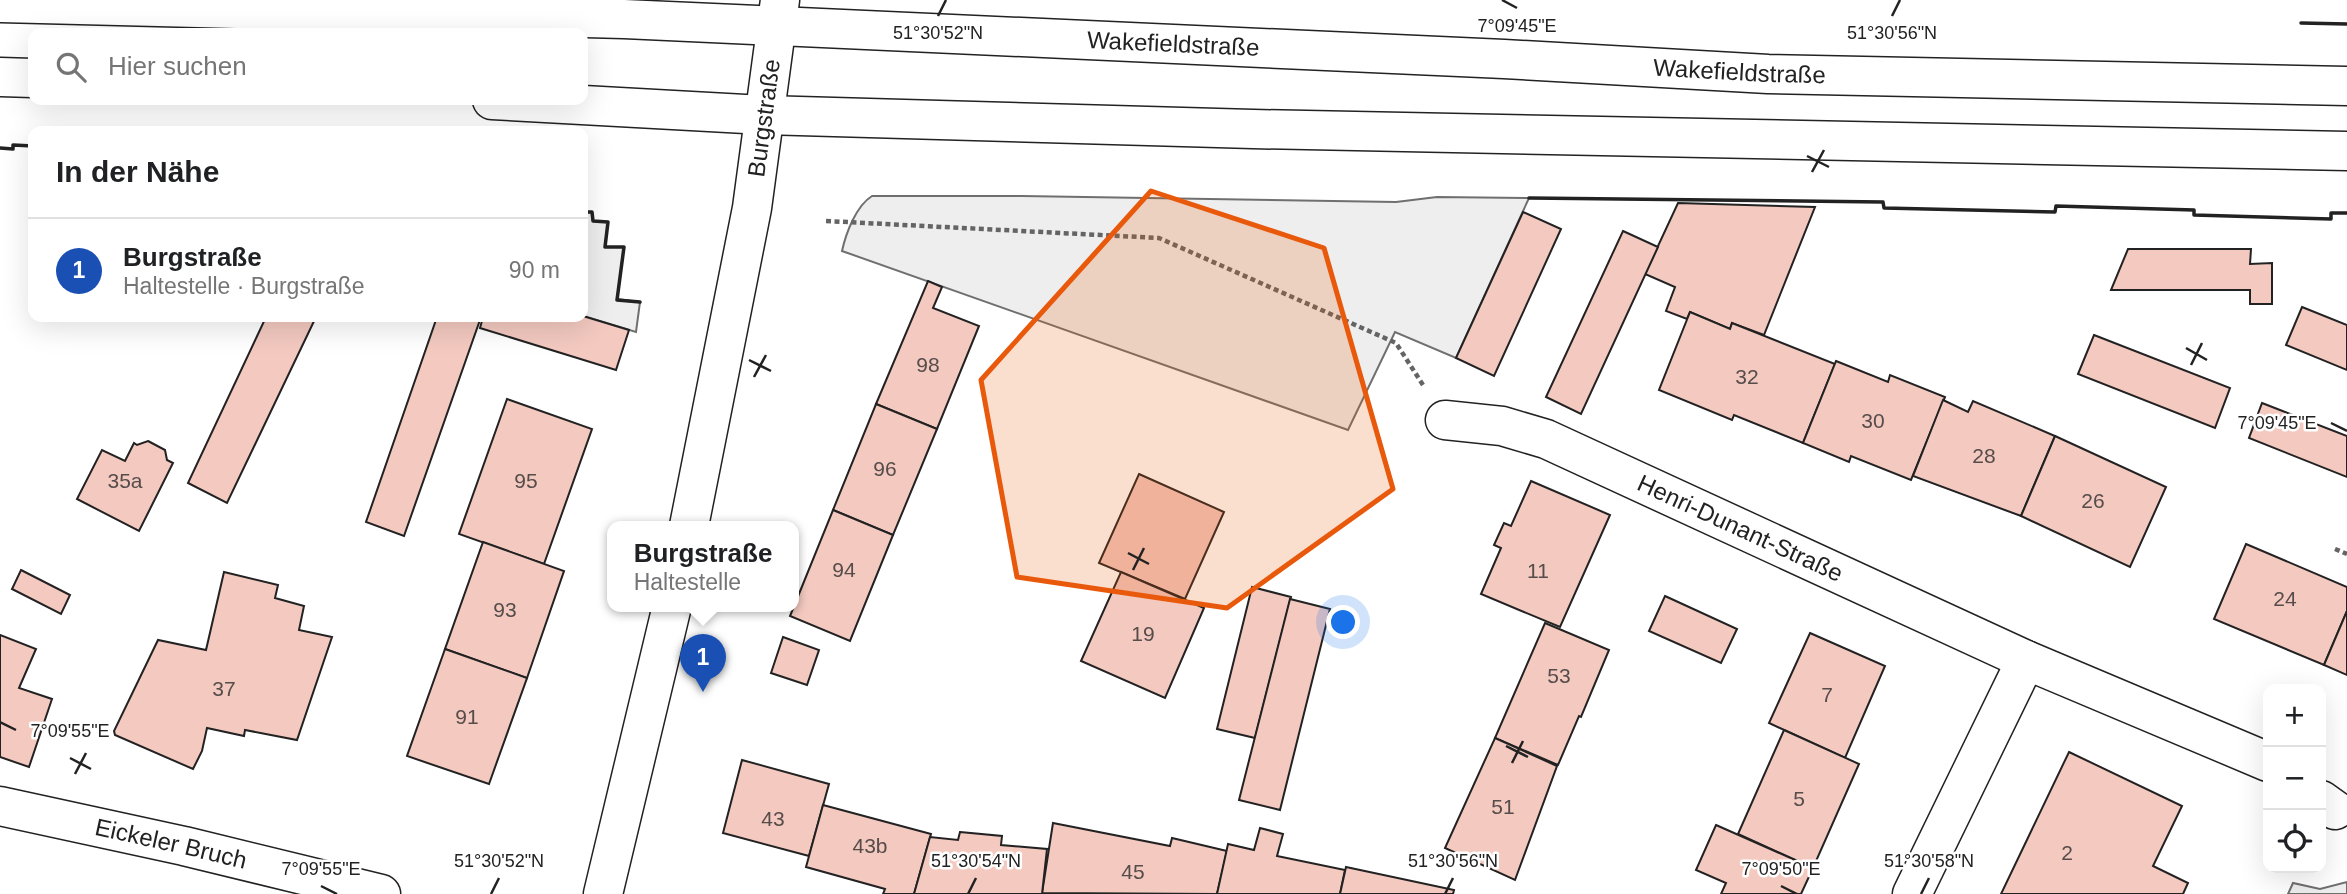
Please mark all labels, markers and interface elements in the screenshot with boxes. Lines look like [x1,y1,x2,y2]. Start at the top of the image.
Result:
text: 7°09'45"E [1477,16,1557,36]
text: 51°30'52"N [893,23,983,43]
text: 51°30'56"N [1847,23,1937,43]
street label: Wakefieldstraße [1086,26,1260,61]
search box [28,28,588,105]
icon: search [52,48,90,86]
text: Hier suchen [108,51,247,81]
street label: Wakefieldstraße [1653,54,1826,88]
street label: Burgstraße [742,57,785,179]
text: In der Nähe [56,155,219,188]
text: Burgstraße [123,242,262,272]
text: 1 [73,257,85,283]
text: 90 m [509,257,560,283]
text: Haltestelle · Burgstraße [123,273,365,299]
house number: 98 [916,353,940,376]
house number: 32 [1735,365,1759,388]
house number: 30 [1861,409,1885,432]
text: 7°09'45"E [2237,413,2317,433]
house number: 28 [1972,444,1996,467]
house number: 96 [873,457,897,480]
house number: 35a [107,469,143,492]
house number: 95 [514,469,538,492]
street label: Henri-Dunant-Straße [1634,469,1847,587]
house number: 26 [2081,489,2105,512]
popup [607,521,799,612]
text: Burgstraße [634,538,772,568]
house number: 94 [832,558,856,581]
house number: 11 [1527,559,1549,582]
text: Haltestelle [634,569,741,595]
house number: 24 [2273,587,2297,610]
house number: 93 [493,598,517,621]
your location [1326,605,1360,639]
house number: 19 [1131,622,1155,645]
pin: 1 [680,634,726,692]
house number: 53 [1547,664,1571,687]
house number: 37 [212,677,236,700]
house number: 7 [1821,683,1833,706]
map controls [2263,684,2326,873]
button: + [2263,684,2326,747]
house number: 91 [455,705,479,728]
text: 7°09'55"E [30,721,110,741]
button: − [2263,747,2326,810]
house number: 5 [1793,787,1805,810]
house number: 51 [1491,795,1515,818]
house number: 43 [761,807,785,830]
button: locate [2263,810,2326,873]
street label: Eickeler Bruch [93,813,250,874]
house number: 43b [852,834,888,857]
house number: 2 [2061,841,2073,864]
text: 51°30'52"N [454,851,544,871]
text: 51°30'54"N [931,851,1021,871]
text: 51°30'56"N [1408,851,1498,871]
text: 51°30'58"N [1884,851,1974,871]
text: 7°09'55"E [281,859,361,879]
text: 7°09'50"E [1741,859,1821,879]
house number: 45 [1121,860,1145,883]

